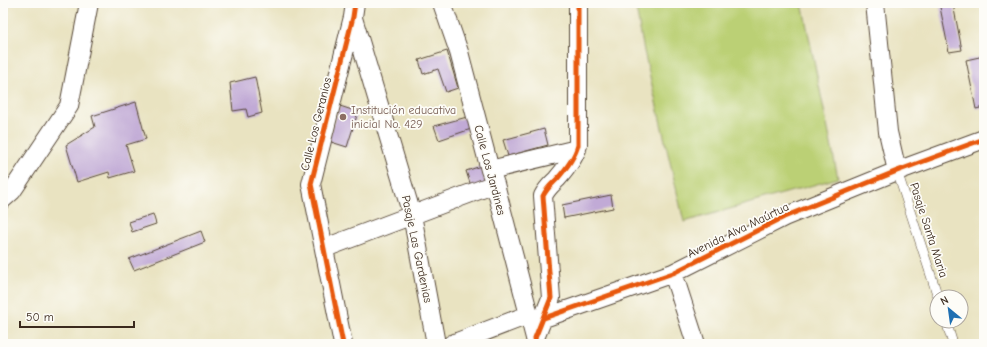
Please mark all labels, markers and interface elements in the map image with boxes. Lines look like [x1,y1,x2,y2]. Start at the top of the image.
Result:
street label: Calle Los Geranios [298,76,334,172]
place label: Institución educativa inicial No. 429 [351,103,456,131]
marker: Institución educativa inicial No. 429 [338,112,348,122]
street label: Calle Los Jardines [471,123,509,217]
street label: Pasaje Santa Maria [907,181,951,279]
street label: Pasaje Las Gardenias [399,194,435,304]
street label: Avenida Alva Maúrtua [685,199,791,261]
north arrow [929,289,969,329]
text: N [938,293,951,308]
scale bar [20,303,134,329]
text: 50 m [26,310,54,324]

